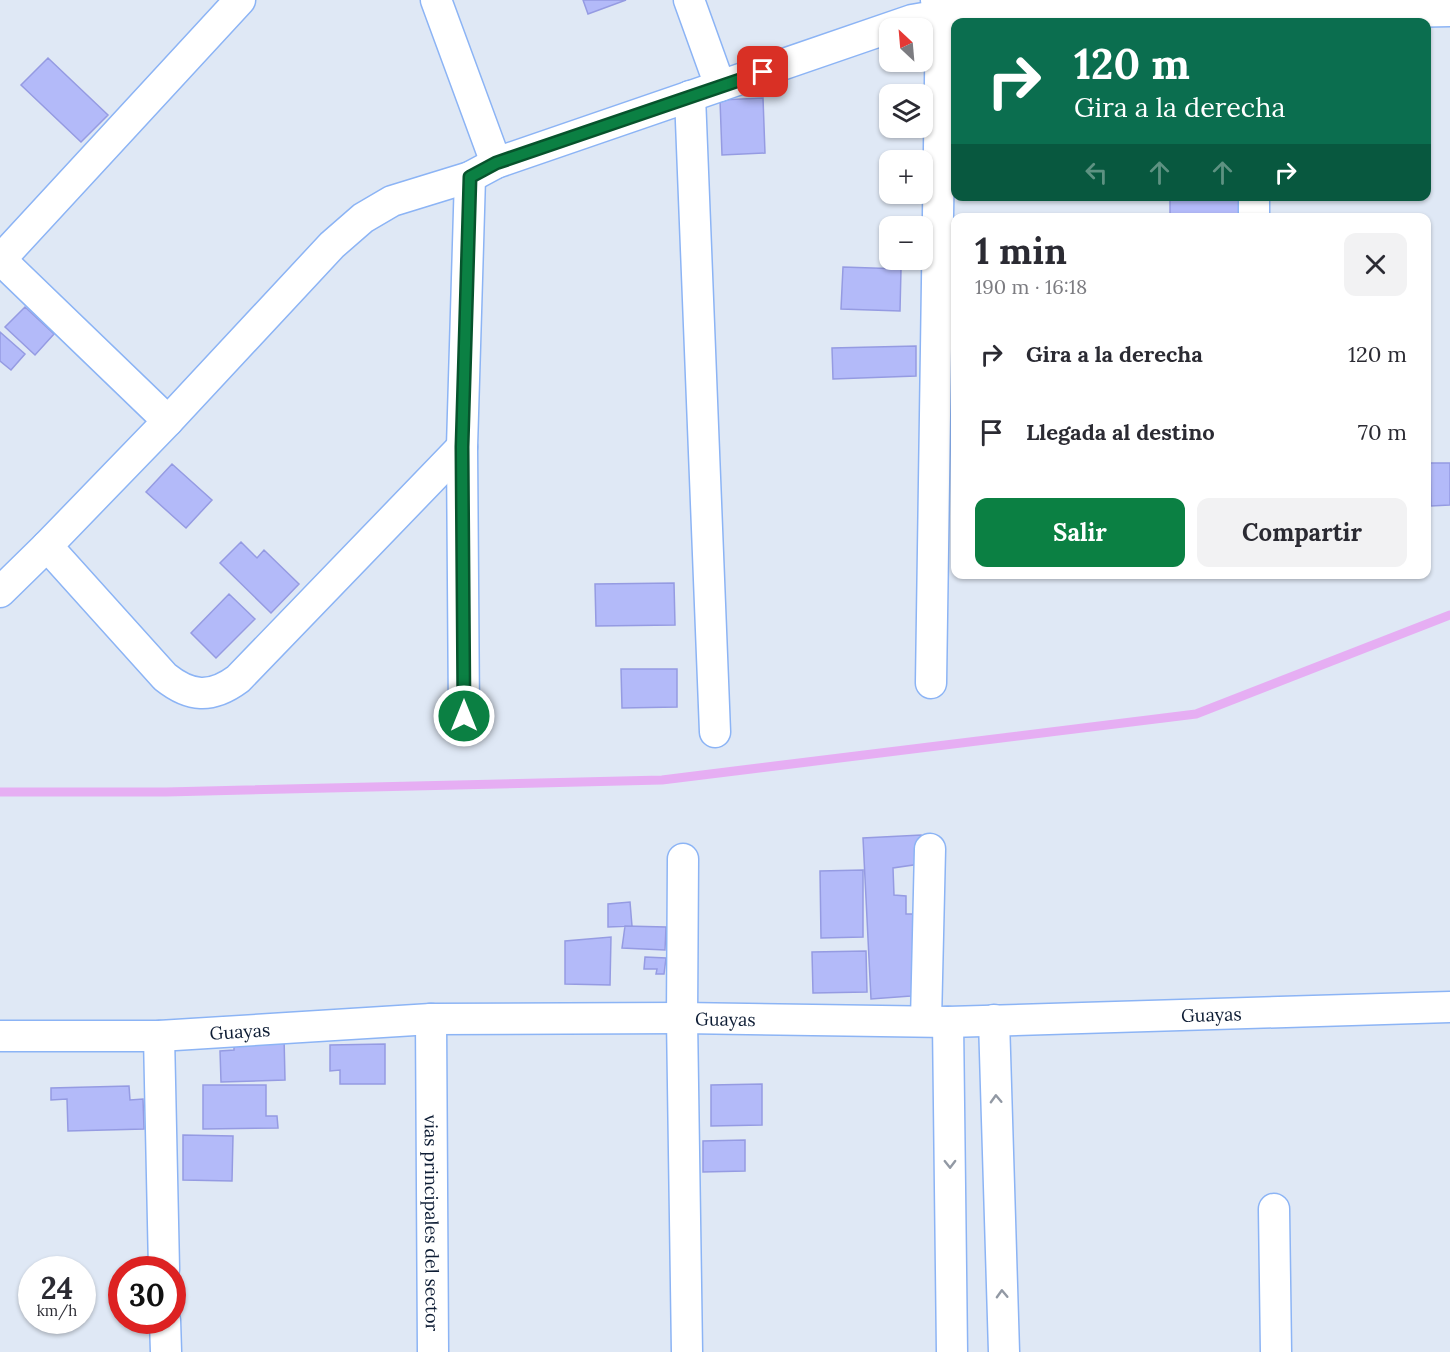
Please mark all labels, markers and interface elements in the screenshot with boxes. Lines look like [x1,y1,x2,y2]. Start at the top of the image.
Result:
north arrow [879,18,933,72]
map controls [879,18,933,270]
text: 120 m [1074,37,1190,91]
icon: right [975,42,1053,120]
pin [737,46,788,97]
icon: arrive [746,55,779,88]
button: layers [879,84,933,138]
text: Gira a la derecha [1074,90,1285,124]
button: + [879,150,933,204]
icon: left [1080,156,1113,189]
icon: ahead [1143,156,1176,189]
icon: ahead [1206,156,1239,189]
icon: right [1269,156,1302,189]
button: − [879,216,933,270]
text: 1 min [975,228,1067,274]
button: close [1344,233,1407,296]
text: 190 m · 16:18 [975,274,1087,299]
icon: right [975,338,1008,371]
text: Gira a la derecha [1026,340,1203,368]
text: 120 m [1348,340,1407,368]
icon: arrive [975,416,1008,449]
text: Llegada al destino [1026,418,1215,446]
text: 70 m [1358,418,1407,446]
button: Salir [975,498,1185,567]
button: Compartir [1197,498,1407,567]
position arrow [432,684,496,748]
street label: Guayas [1181,1002,1242,1027]
street label: Guayas [695,1007,756,1031]
street label: Guayas [209,1018,271,1044]
one-way arrow [990,1094,1003,1103]
street label: vias principales del sector [420,1115,444,1332]
one-way arrow [943,1160,956,1169]
speed limit sign: 30 [108,1256,186,1334]
text: 24 [41,1269,73,1307]
one-way arrow [996,1289,1008,1298]
text: km/h [37,1301,77,1320]

